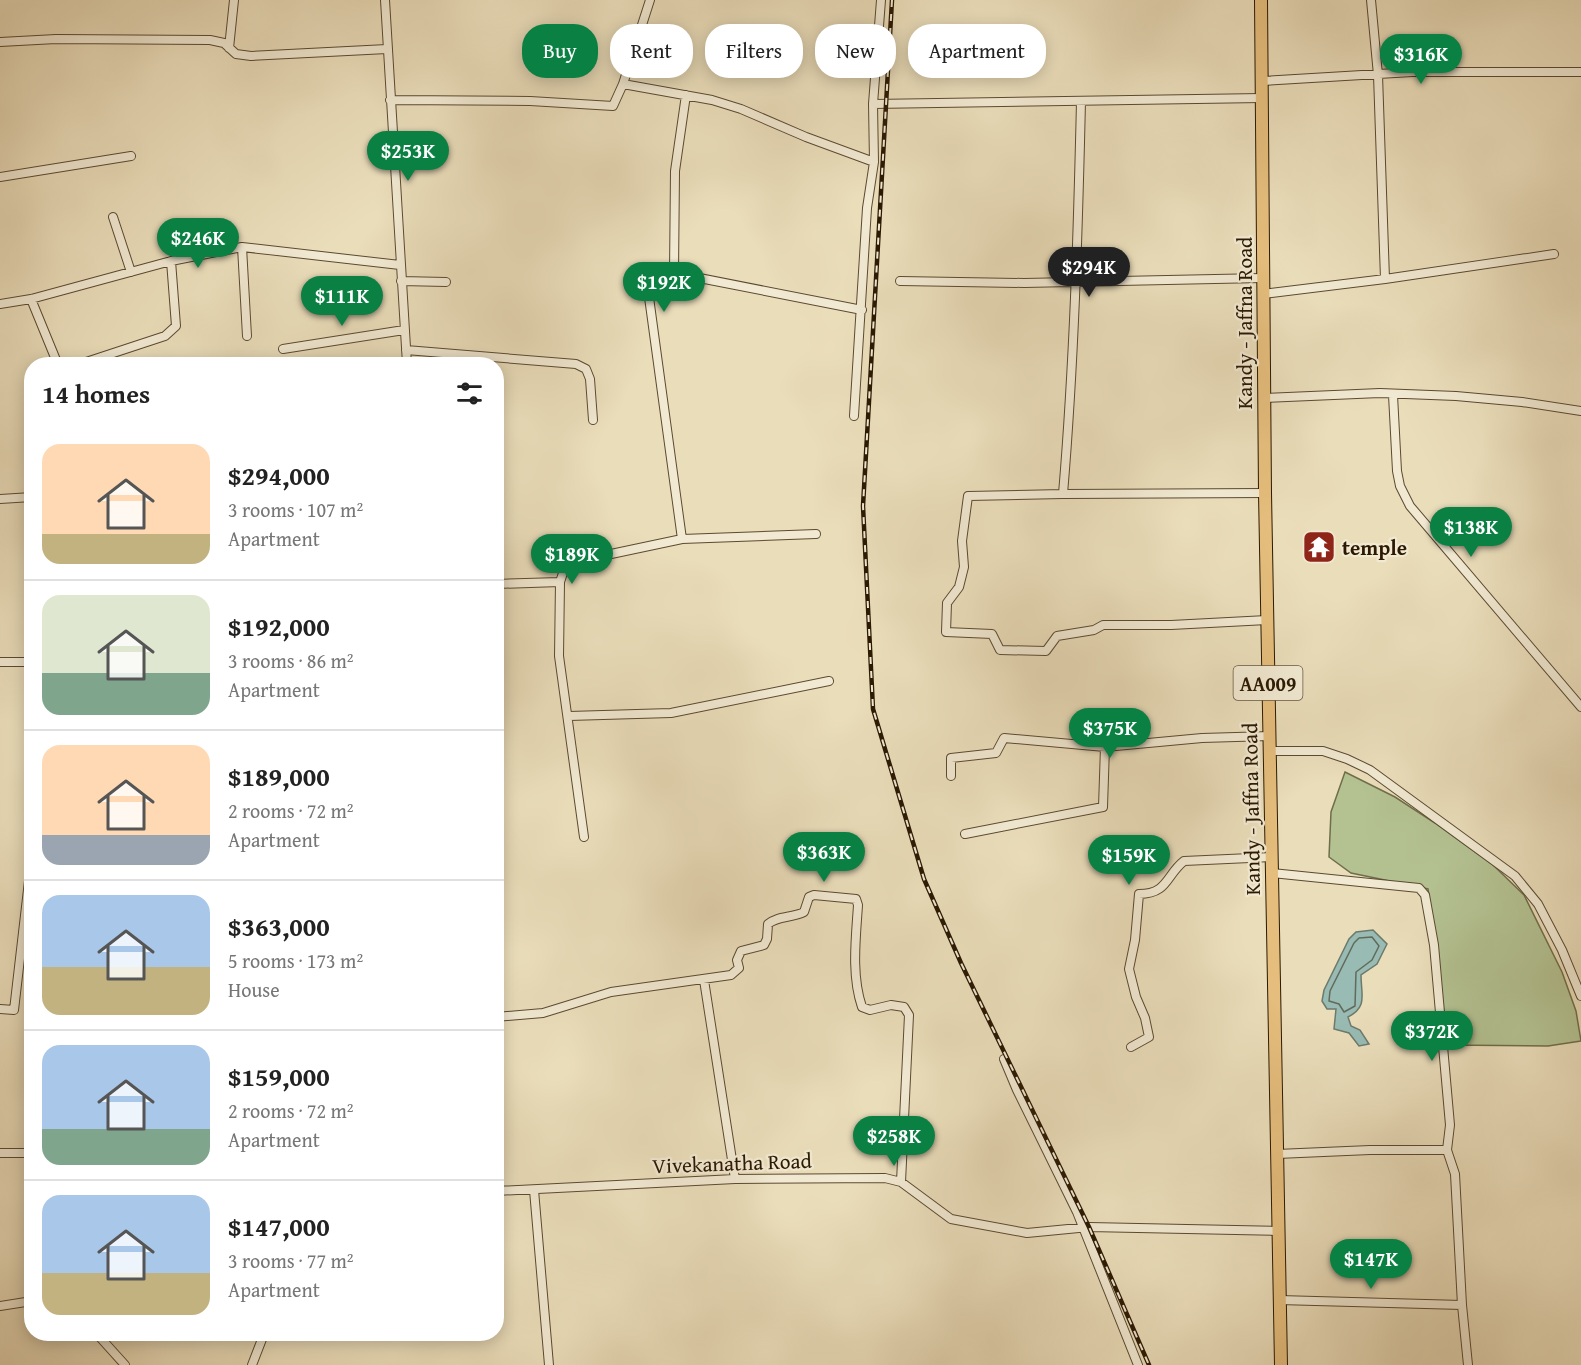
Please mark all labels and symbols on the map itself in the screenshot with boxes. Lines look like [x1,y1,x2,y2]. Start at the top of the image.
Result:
pin: $316K [1379,34,1463,85]
pin: $253K [366,131,450,182]
pin: $246K [156,218,240,269]
street label: Kandy - Jaffna Road [1229,236,1260,409]
pin: $294K [1047,247,1131,298]
pin: $192K [622,262,706,313]
pin: $111K [300,276,384,327]
pin: $138K [1429,507,1513,558]
temple icon: temple [1301,529,1337,565]
place label: temple [1342,532,1407,563]
pin: $189K [530,534,614,585]
road number: AA009 [1234,666,1302,700]
pin: $375K [1068,708,1152,759]
street label: Kandy - Jaffna Road [1234,722,1268,896]
pin: $363K [782,832,866,883]
pin: $159K [1087,835,1171,886]
pin: $372K [1390,1011,1474,1062]
pin: $258K [852,1116,936,1167]
street label: Vivekanatha Road [652,1145,813,1181]
pin: $147K [1329,1239,1413,1290]

